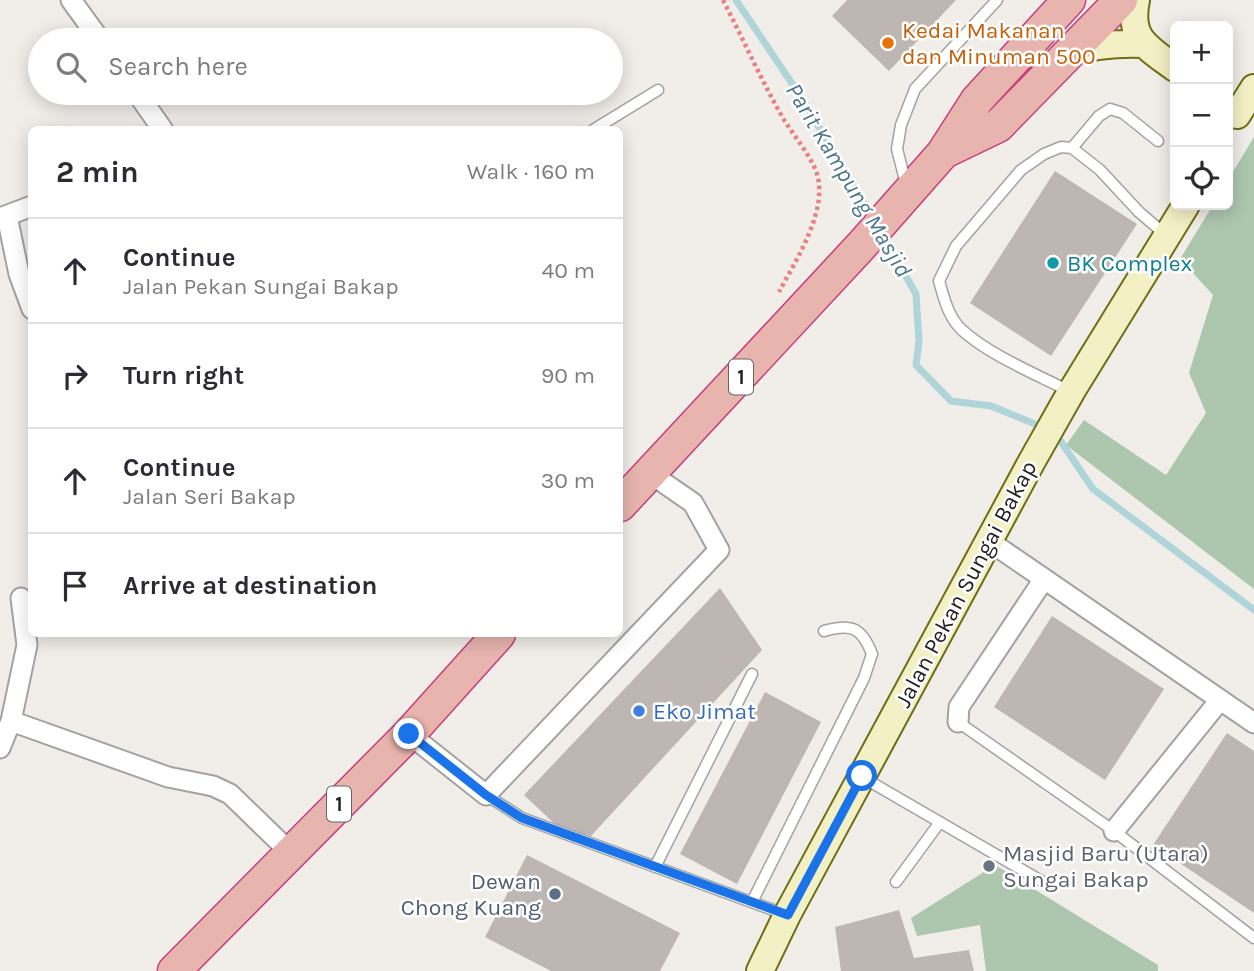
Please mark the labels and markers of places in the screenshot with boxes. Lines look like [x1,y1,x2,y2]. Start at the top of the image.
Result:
place label: Kedai Makanan dan Minuman 500 [902,17,1096,70]
marker: Kedai Makanan dan Minuman 500 [880,35,896,51]
place label: BK Complex [1067,250,1193,277]
marker: BK Complex [1045,255,1061,271]
place label: Eko Jimat [653,698,756,725]
marker: Eko Jimat [631,703,647,719]
place label: Masjid Baru (Utara) Sungai Bakap [1003,840,1209,893]
marker: Masjid Baru (Utara) Sungai Bakap [981,858,997,874]
place label: Dewan Chong Kuang [401,868,541,921]
marker: Dewan Chong Kuang [547,886,563,902]

